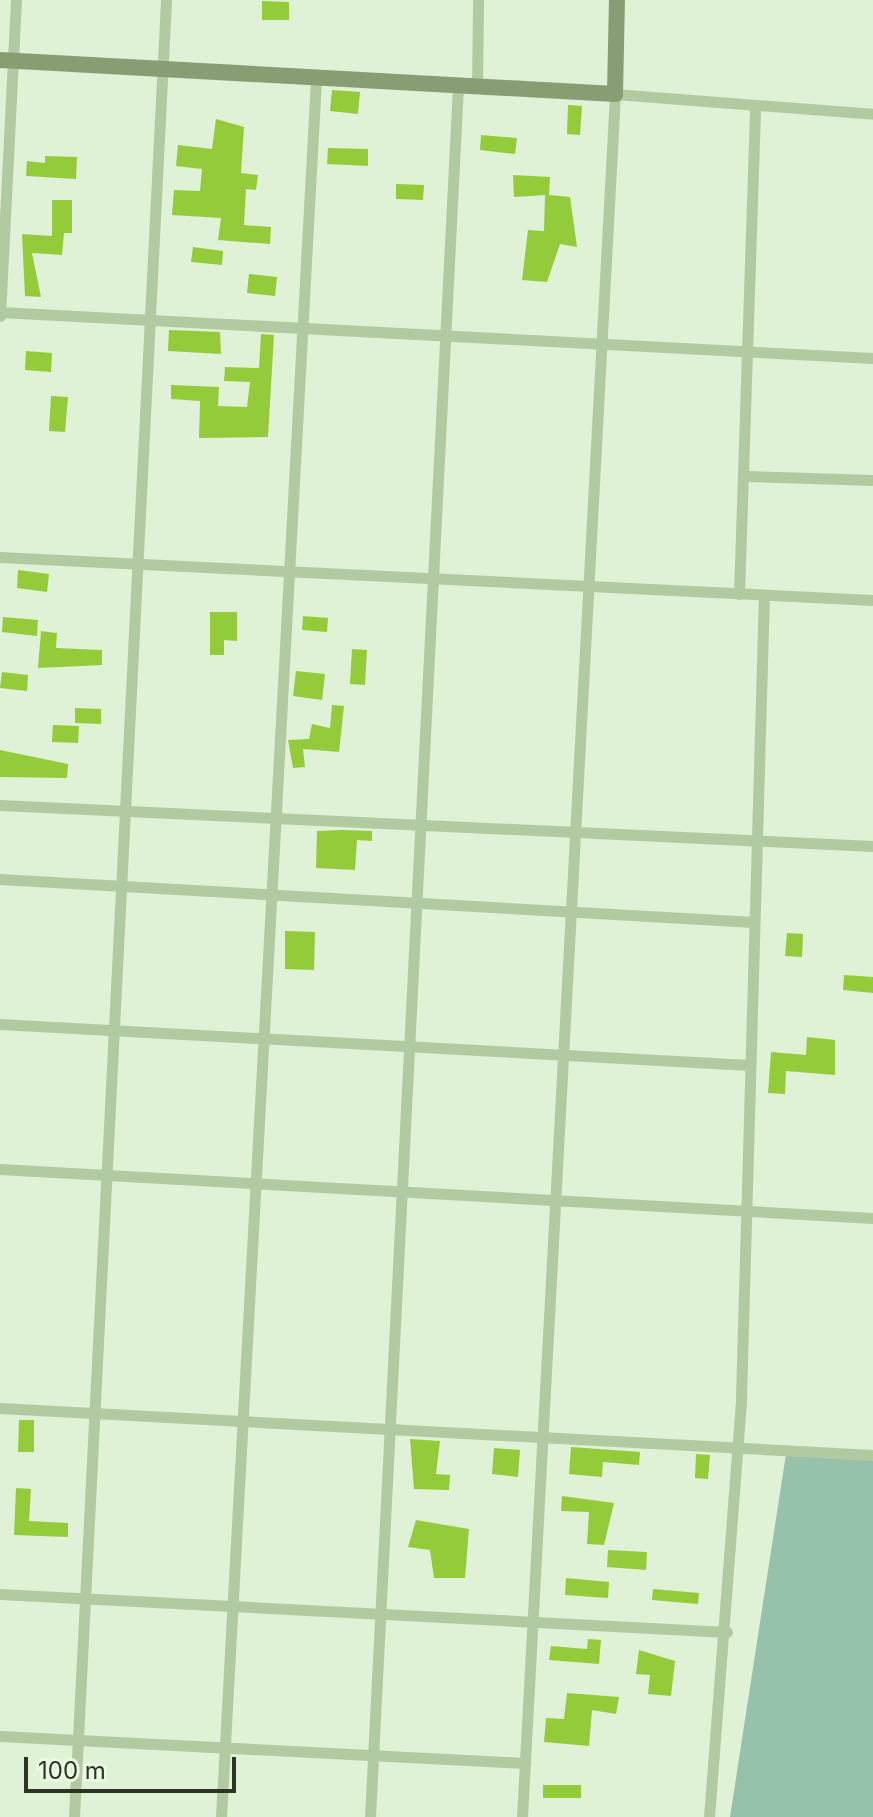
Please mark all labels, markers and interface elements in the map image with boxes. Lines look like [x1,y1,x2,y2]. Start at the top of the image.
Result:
scale bar [28,1741,240,1791]
text: 100 m [38,1756,106,1785]

